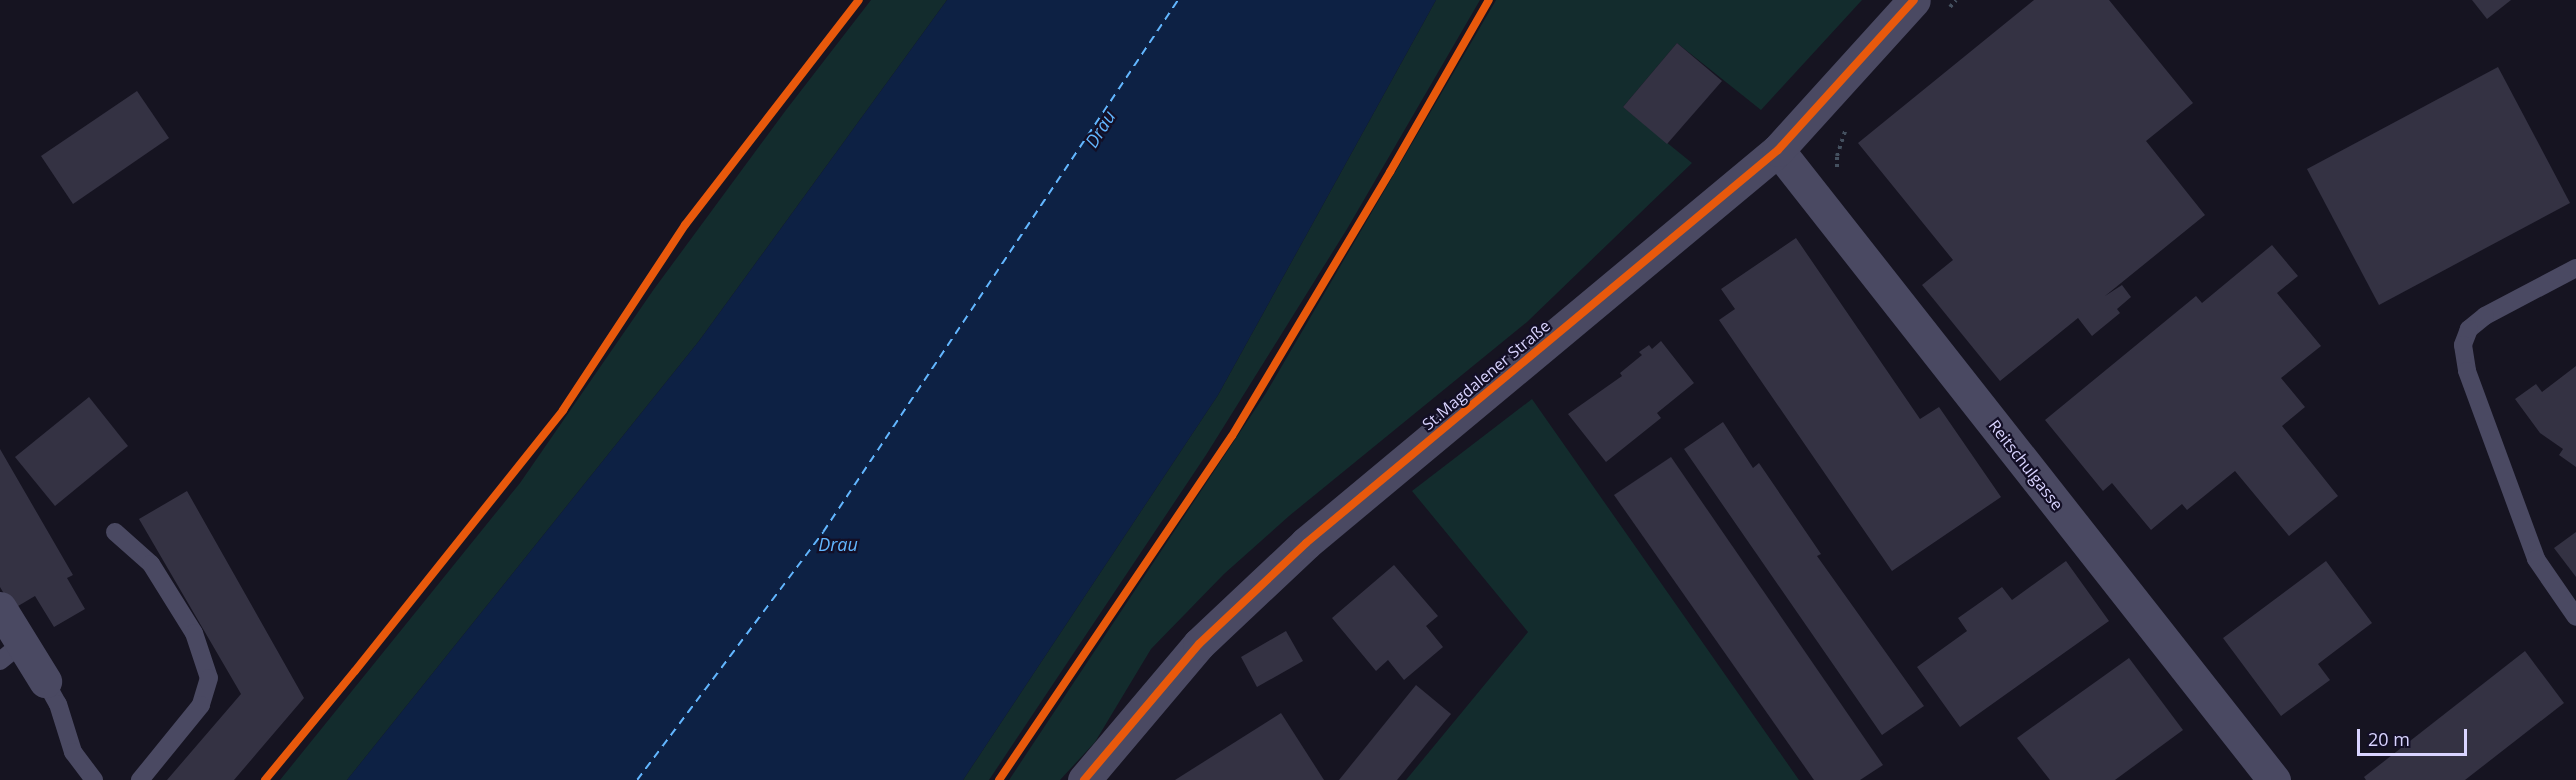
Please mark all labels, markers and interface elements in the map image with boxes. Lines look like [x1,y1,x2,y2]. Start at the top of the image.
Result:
water label: Drau [1080,106,1120,152]
street label: St.Magdalener Straße [1418,316,1554,434]
street label: Reitschulgasse [1985,416,2067,514]
water label: Drau [818,533,858,555]
scale bar [2360,717,2470,755]
text: 20 m [2368,727,2410,751]

